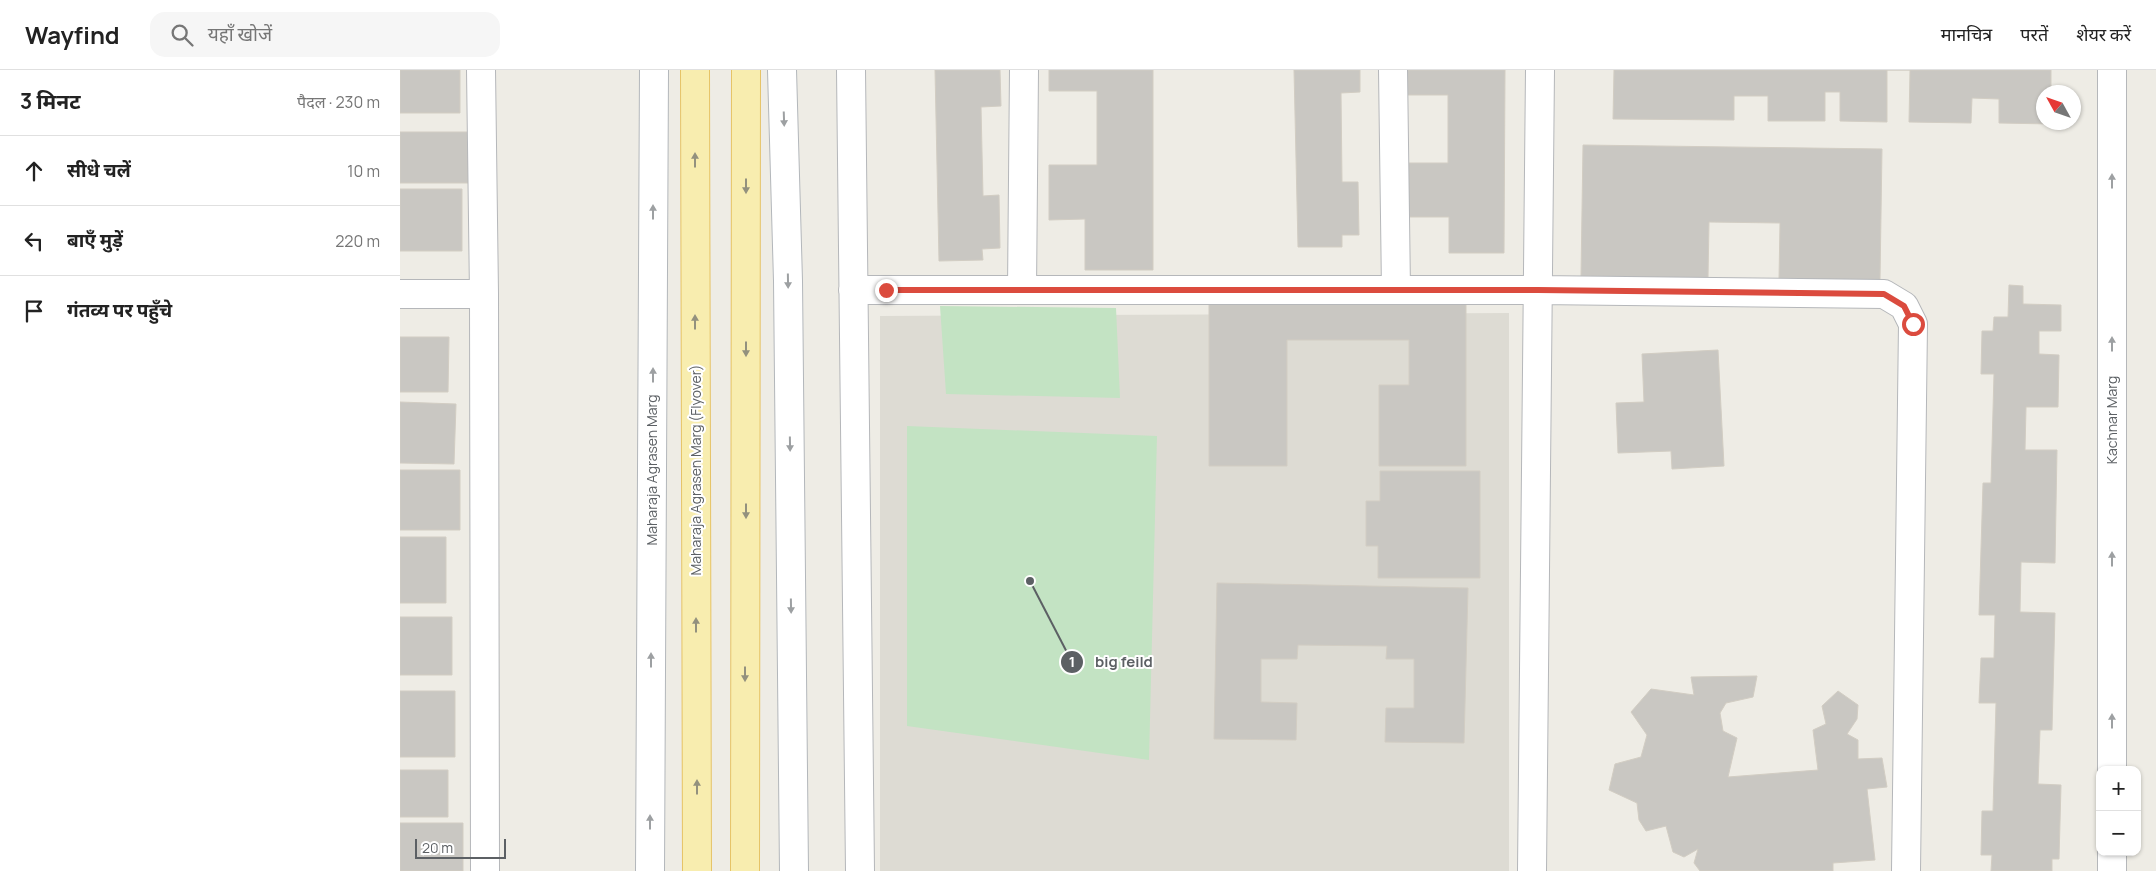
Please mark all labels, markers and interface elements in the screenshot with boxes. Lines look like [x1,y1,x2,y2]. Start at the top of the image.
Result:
search box [150,12,500,57]
text: Wayfind [25,18,120,51]
icon: search [168,21,196,49]
text: यहाँ खोजें [208,21,272,47]
text: मानचित्र [1941,22,1992,46]
text: परतें [2020,22,2048,46]
text: शेयर करें [2076,22,2131,46]
north arrow [2036,85,2081,130]
text: 3 मिनट [20,87,81,115]
text: पैदल · 230 m [297,91,380,113]
one-way arrow [780,111,788,127]
one-way arrow [691,152,699,168]
icon: ahead [20,157,48,185]
text: सीधे चलें [67,157,131,183]
text: 10 m [347,160,380,182]
one-way arrow [2108,173,2116,189]
one-way arrow [742,178,750,194]
one-way arrow [649,204,657,220]
icon: left [20,227,48,255]
text: बाएँ मुड़ें [67,227,123,253]
text: 220 m [335,230,380,252]
one-way arrow [784,273,792,289]
route end [875,279,898,302]
icon: arrive [20,297,48,325]
text: गंतव्य पर पहुँचे [67,297,172,323]
route start [1902,313,1925,336]
one-way arrow [691,314,699,330]
one-way arrow [2108,335,2116,351]
one-way arrow [742,341,750,357]
street label: Maharaja Agrasen Marg (Flyover) [686,365,705,575]
one-way arrow [649,367,657,383]
street label: Kachnar Marg [2102,376,2121,464]
street label: Maharaja Agrasen Marg [642,394,661,546]
one-way arrow [786,436,794,452]
one-way arrow [742,503,750,519]
one-way arrow [2108,550,2116,566]
one-way arrow [787,598,795,614]
one-way arrow [692,617,700,633]
callout: big feild [1060,647,1162,677]
text: 1 [1069,651,1075,672]
text: big feild [1095,651,1153,672]
one-way arrow [647,652,655,668]
one-way arrow [741,666,749,682]
one-way arrow [2108,713,2116,729]
map controls [2096,766,2141,856]
button: + [2096,766,2141,811]
one-way arrow [693,779,701,795]
button: − [2096,811,2141,856]
one-way arrow [646,814,654,830]
scale bar [415,836,506,859]
text: 20 m [422,838,453,857]

